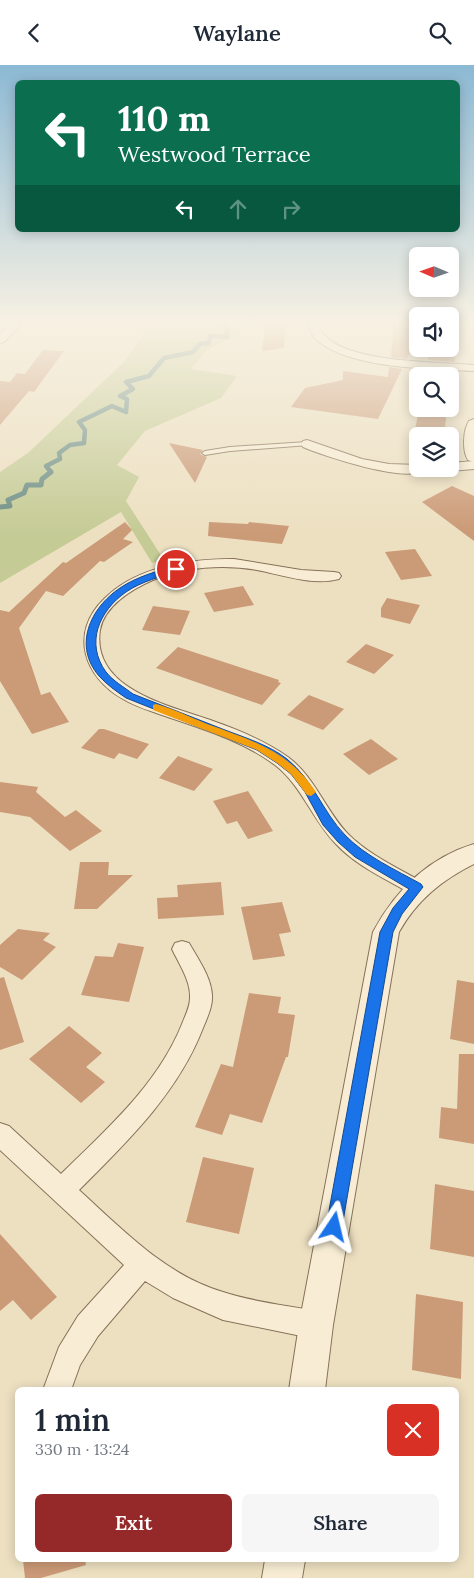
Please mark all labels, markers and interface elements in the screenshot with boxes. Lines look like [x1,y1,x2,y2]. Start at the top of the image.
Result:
icon: back [20,19,48,47]
text: Waylane [193,19,281,47]
icon: search [426,19,454,47]
text: 110 m [118,96,210,141]
icon: left [35,100,100,165]
text: Westwood Terrace [118,140,311,168]
icon: left [171,195,199,223]
icon: ahead [224,195,252,223]
icon: right [277,195,305,223]
north arrow [409,247,459,297]
map controls [409,247,459,477]
button: sound [409,307,459,357]
button: search [409,367,459,417]
button: layers [409,427,459,477]
pin [155,548,197,590]
icon: arrive [162,555,190,583]
position arrow [307,1200,359,1252]
text: 1 min [35,1401,110,1439]
button: close [387,1404,439,1456]
text: 330 m · 13:24 [35,1439,129,1459]
button: Exit [35,1494,232,1552]
button: Share [242,1494,439,1552]

